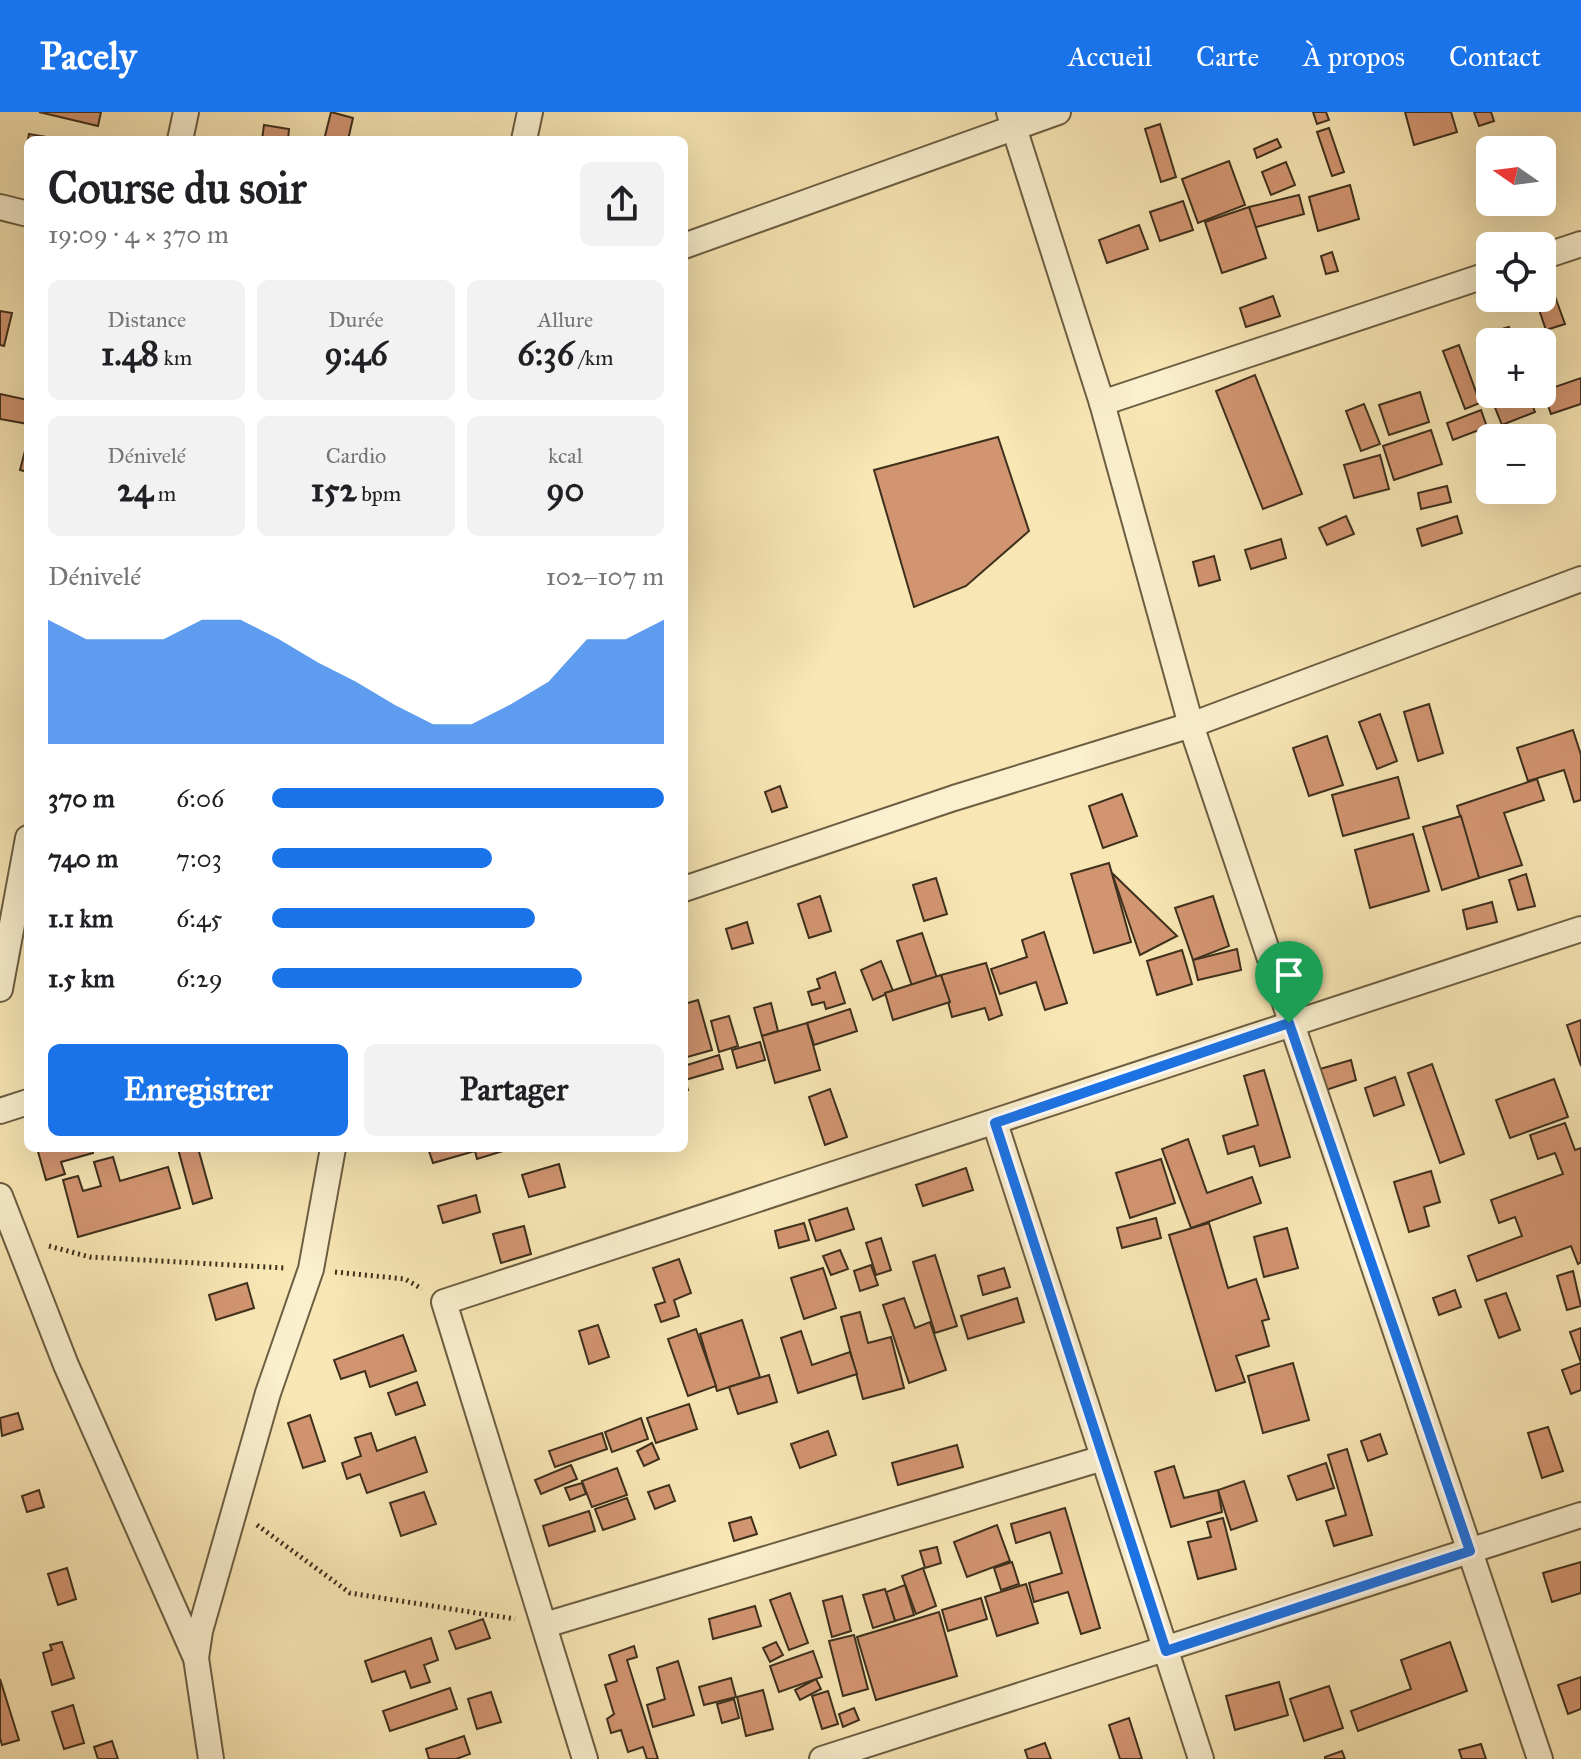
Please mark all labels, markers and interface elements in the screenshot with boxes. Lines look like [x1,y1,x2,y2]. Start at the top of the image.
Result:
text: Pacely [40,33,136,79]
text: Accueil [1068,39,1152,74]
text: Carte [1196,39,1259,74]
text: À propos [1303,39,1405,74]
text: Contact [1449,39,1541,74]
north arrow [1476,136,1556,216]
map controls [1476,136,1556,504]
text: Course du soir [48,161,306,215]
button: share [580,162,664,246]
text: 19:09 · 4 × 370 m [48,218,229,250]
button: locate [1476,232,1556,312]
text: Distance [107,306,186,333]
text: Durée [328,306,384,333]
text: Allure [538,306,593,333]
button: + [1476,328,1556,408]
text: 1.48 [101,333,159,374]
text: 9:46 [324,333,388,374]
text: 6:36 [517,333,574,374]
text: km [159,344,192,371]
text: /km [574,344,614,371]
button: − [1476,424,1556,504]
text: Dénivelé [107,442,186,469]
text: Cardio [326,442,386,469]
text: kcal [548,442,583,469]
text: 24 [117,469,153,510]
text: 152 [311,469,356,510]
text: 90 [546,469,584,510]
text: m [153,480,176,507]
text: bpm [356,480,401,507]
text: Dénivelé [48,560,141,592]
text: 102–107 m [546,560,664,592]
text: 370 m [48,782,115,814]
text: 6:06 [176,782,224,814]
text: 740 m [48,842,118,874]
text: 7:03 [176,842,222,874]
text: 1.1 km [48,902,113,934]
text: 6:45 [176,902,222,934]
pin [1255,941,1323,1023]
icon: arrive [1267,953,1311,997]
text: 1.5 km [48,962,115,994]
text: 6:29 [176,962,223,994]
button: Enregistrer [48,1044,348,1136]
button: Partager [364,1044,664,1136]

